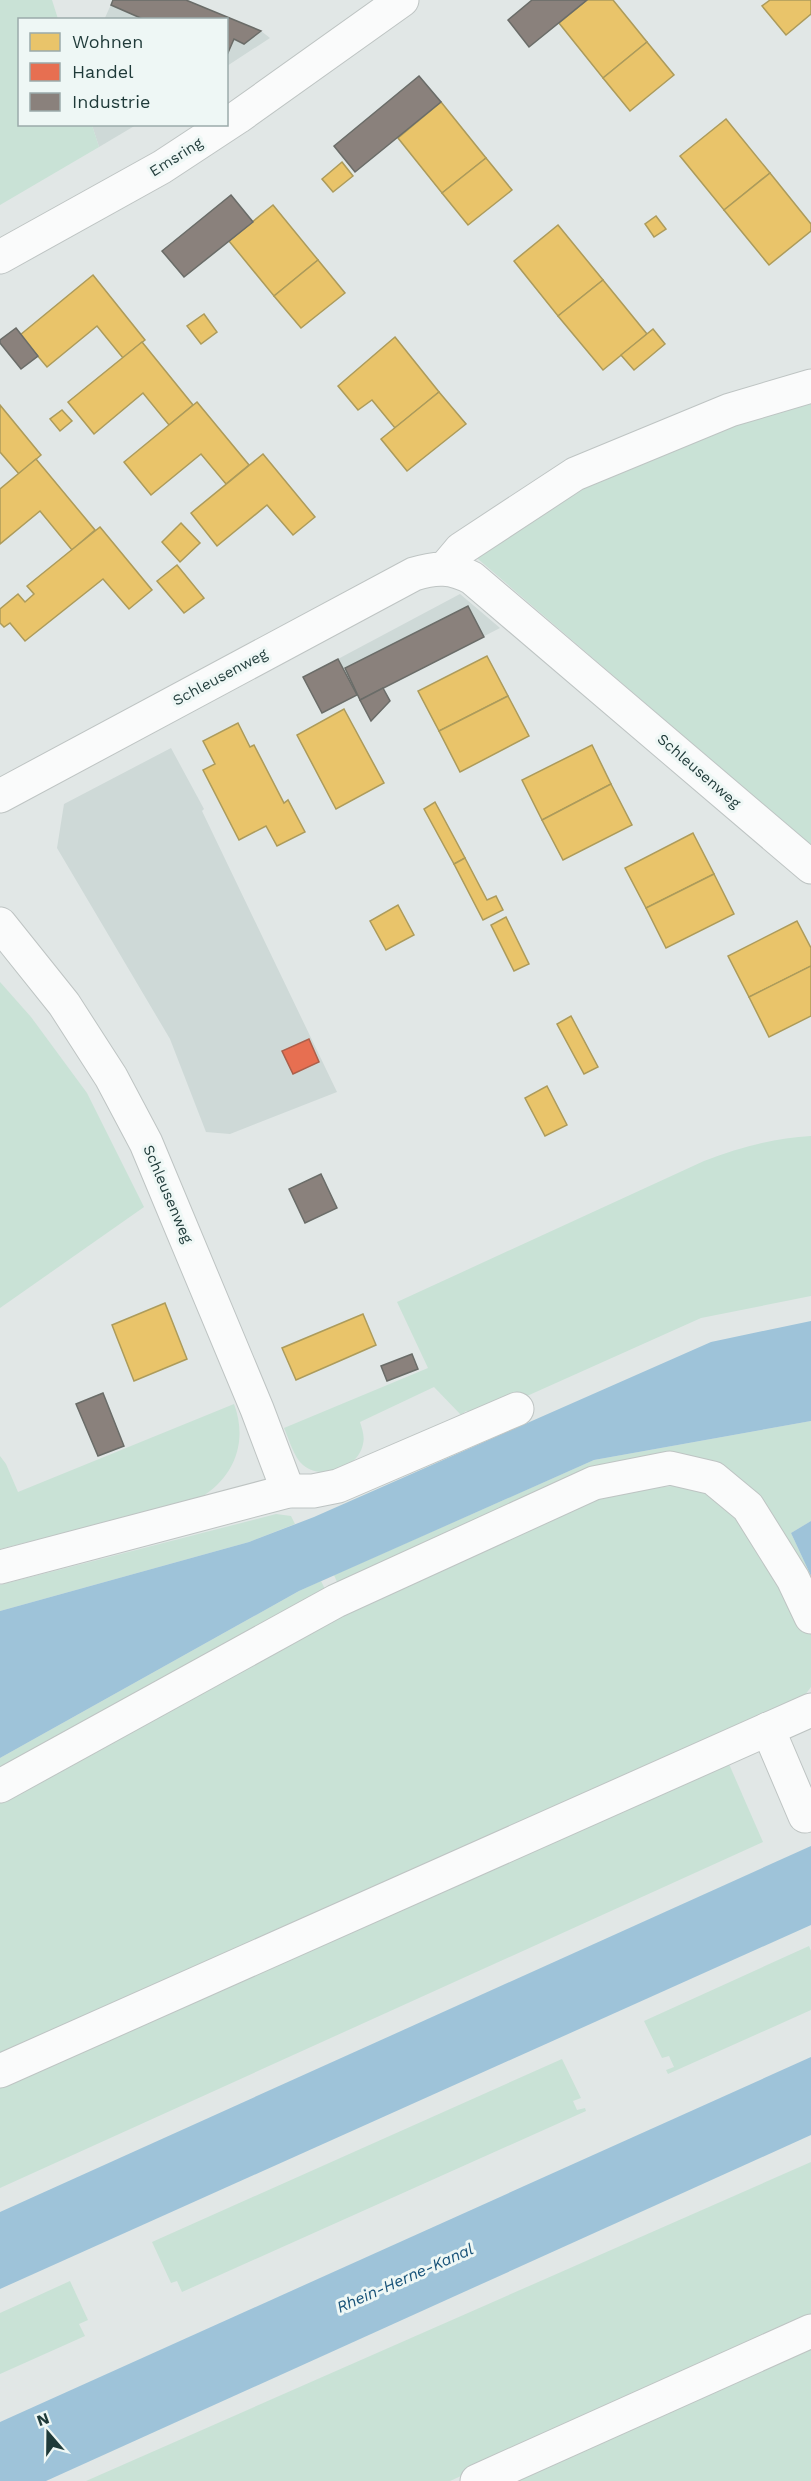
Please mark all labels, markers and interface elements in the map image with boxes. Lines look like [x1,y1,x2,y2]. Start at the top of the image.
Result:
legend [18,18,228,126]
text: Wohnen [72,31,143,52]
text: Handel [72,61,134,82]
text: Industrie [72,91,150,112]
street label: Emsring [146,134,206,180]
street label: Schleusenweg [170,645,270,709]
street label: Schleusenweg [654,730,744,812]
street label: Schleusenweg [139,1142,197,1246]
water label: Rhein-Herne-Kanal [334,2239,477,2317]
north arrow [18,2403,78,2463]
text: N [34,2408,52,2430]

